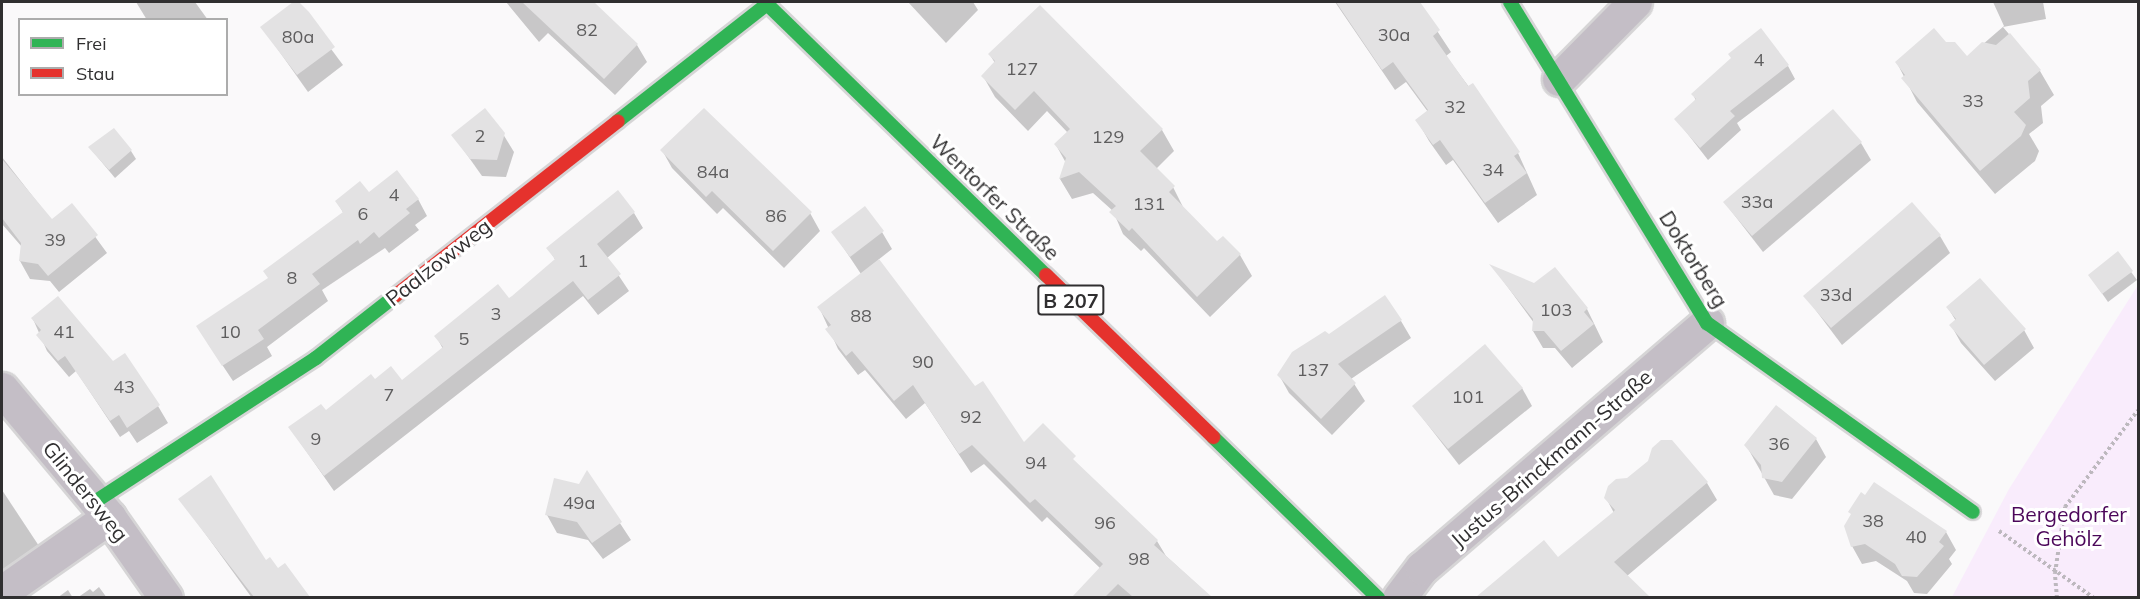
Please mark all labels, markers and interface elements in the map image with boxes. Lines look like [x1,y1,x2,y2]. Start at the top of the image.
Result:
legend [18,18,228,96]
house number: 82 [576,19,598,41]
house number: 30a [1378,24,1410,46]
house number: 80a [282,26,314,48]
text: Frei [76,32,106,55]
house number: 4 [1754,49,1764,71]
house number: 127 [1006,58,1038,80]
text: Stau [76,62,115,85]
house number: 33 [1962,90,1984,112]
house number: 32 [1444,96,1466,118]
house number: 2 [475,125,485,147]
house number: 129 [1092,126,1124,148]
street label: Wentorfer Straße [925,129,1065,265]
house number: 34 [1482,159,1504,181]
house number: 84a [697,161,729,183]
house number: 4 [389,184,399,206]
house number: 33a [1741,191,1773,213]
house number: 131 [1133,193,1165,215]
house number: 6 [358,203,368,225]
house number: 86 [765,205,787,227]
street label: Doktorberg [1654,206,1734,312]
street label: Paalzowweg [380,213,496,311]
house number: 39 [44,229,66,251]
house number: 1 [578,250,588,272]
house number: 8 [287,267,297,289]
road number: B 207 [1036,283,1106,317]
house number: 33d [1820,284,1852,306]
house number: 103 [1540,299,1572,321]
house number: 3 [491,303,501,325]
house number: 88 [850,305,872,327]
house number: 41 [53,321,75,343]
house number: 10 [219,321,241,343]
house number: 5 [459,328,469,350]
house number: 90 [912,351,934,373]
house number: 137 [1297,359,1329,381]
street label: Justus-Brinckmann-Straße [1445,364,1657,552]
house number: 43 [113,376,135,398]
house number: 7 [384,384,394,406]
house number: 101 [1452,386,1484,408]
house number: 92 [960,406,982,428]
house number: 9 [311,428,321,450]
house number: 36 [1768,433,1790,455]
street label: Glindersweg [38,436,134,546]
house number: 94 [1025,452,1047,474]
house number: 49a [563,492,595,514]
park label: Bergedorfer Gehölz [2011,501,2127,551]
house number: 38 [1862,510,1884,532]
house number: 96 [1094,512,1116,534]
house number: 40 [1905,526,1927,548]
house number: 98 [1128,548,1150,570]

